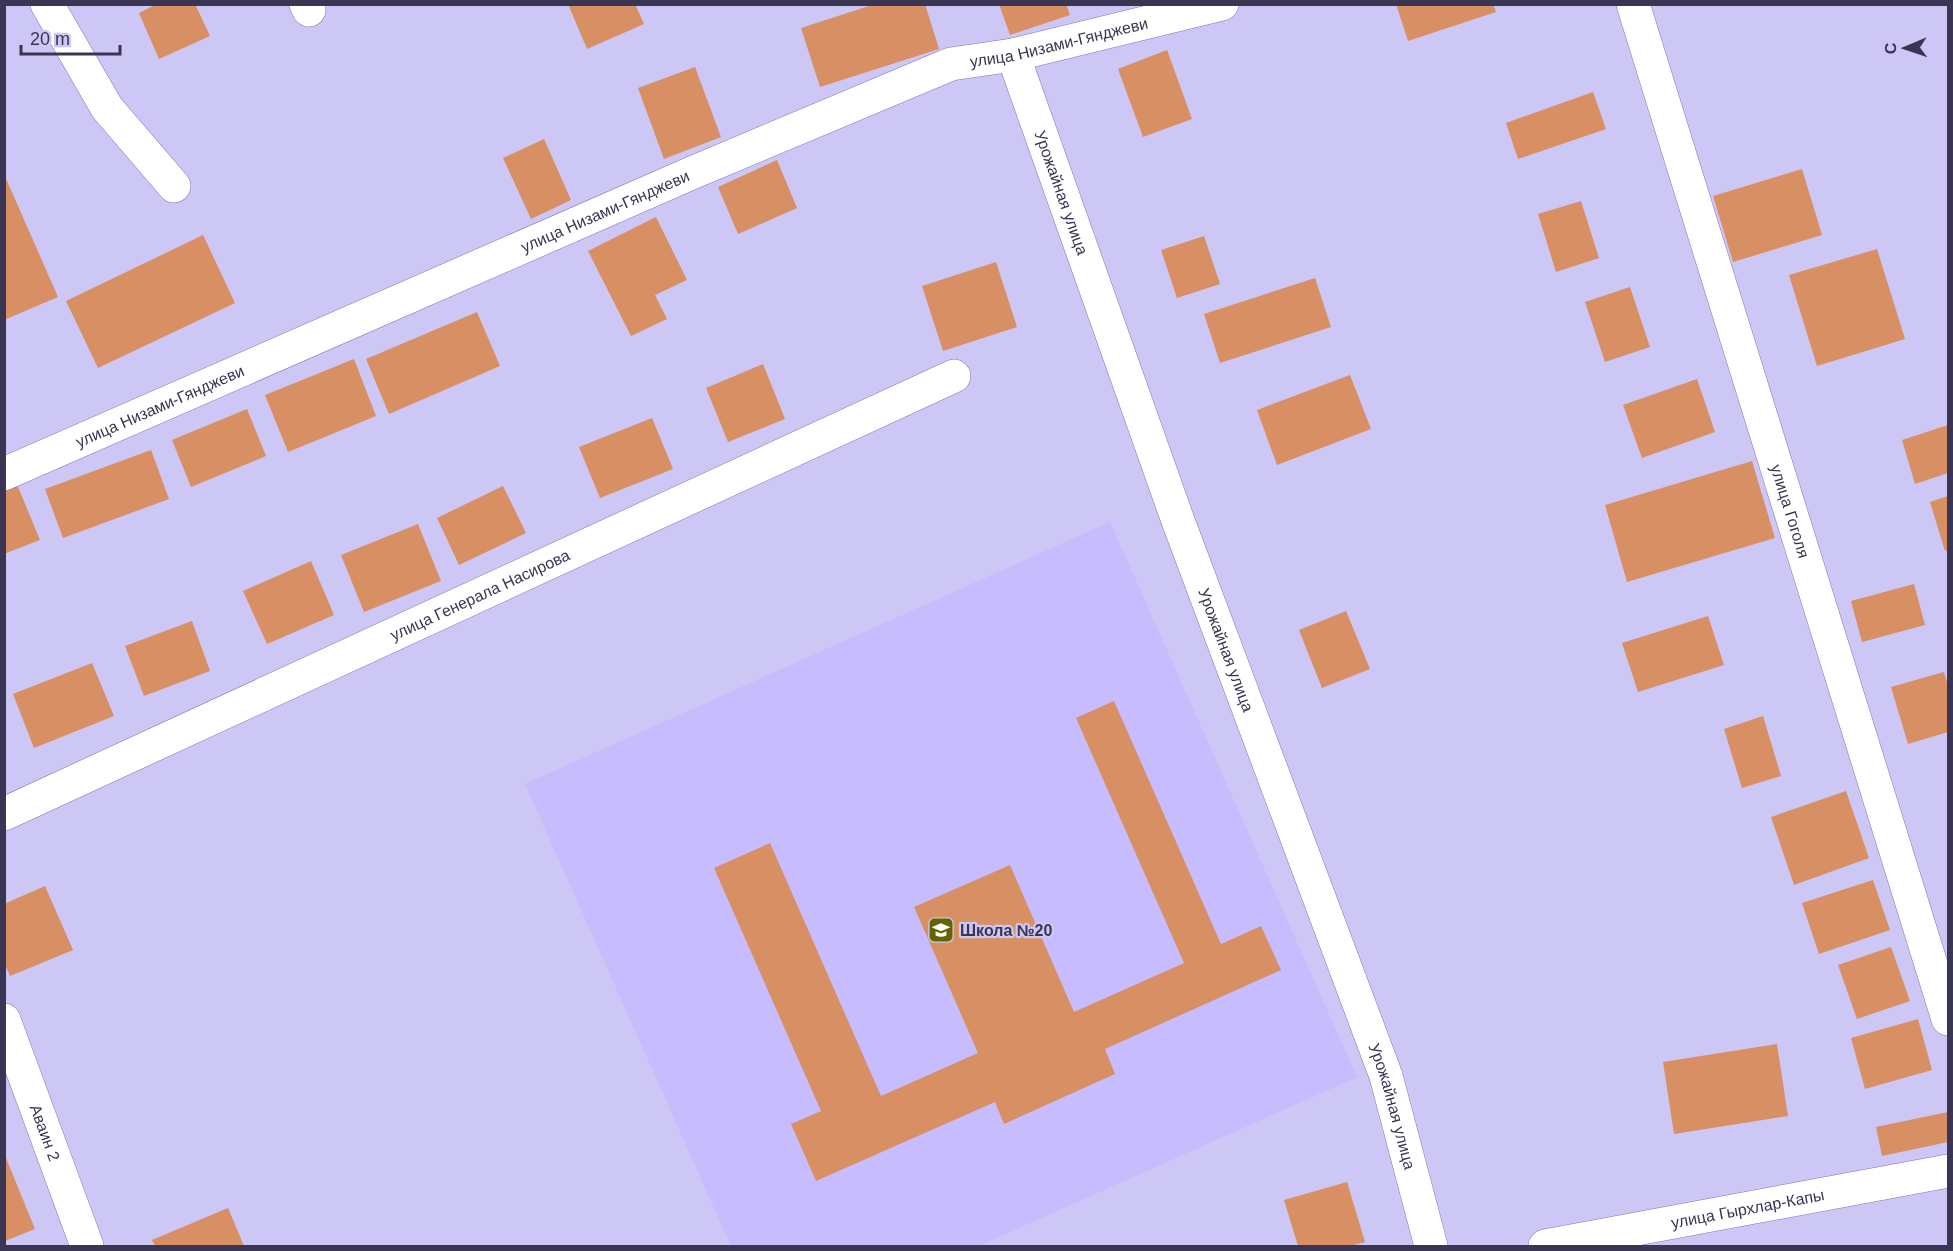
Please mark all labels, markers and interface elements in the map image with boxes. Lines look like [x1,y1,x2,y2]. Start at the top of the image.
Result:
street label: улица Низами-Гянджеви [969,14,1149,70]
scale bar [21,18,120,56]
north arrow [1875,18,1935,78]
text: 20 m [30,29,70,49]
text: С [1882,42,1899,55]
street label: Урожайная улица [1032,128,1092,257]
street label: улица Низами-Гянджеви [518,167,692,255]
street label: улица Низами-Гянджеви [73,362,247,450]
street label: улица Гоголя [1768,462,1813,560]
street label: улица Генерала Насирова [387,546,572,643]
street label: Урожайная улица [1196,586,1257,714]
school or university icon: Школа №20 [926,915,956,945]
place label: Школа №20 [960,922,1052,939]
street label: Урожайная улица [1366,1041,1419,1171]
street label: Аваин 2 [27,1102,64,1163]
street label: улица Гырхлар-Капы [1670,1186,1825,1231]

